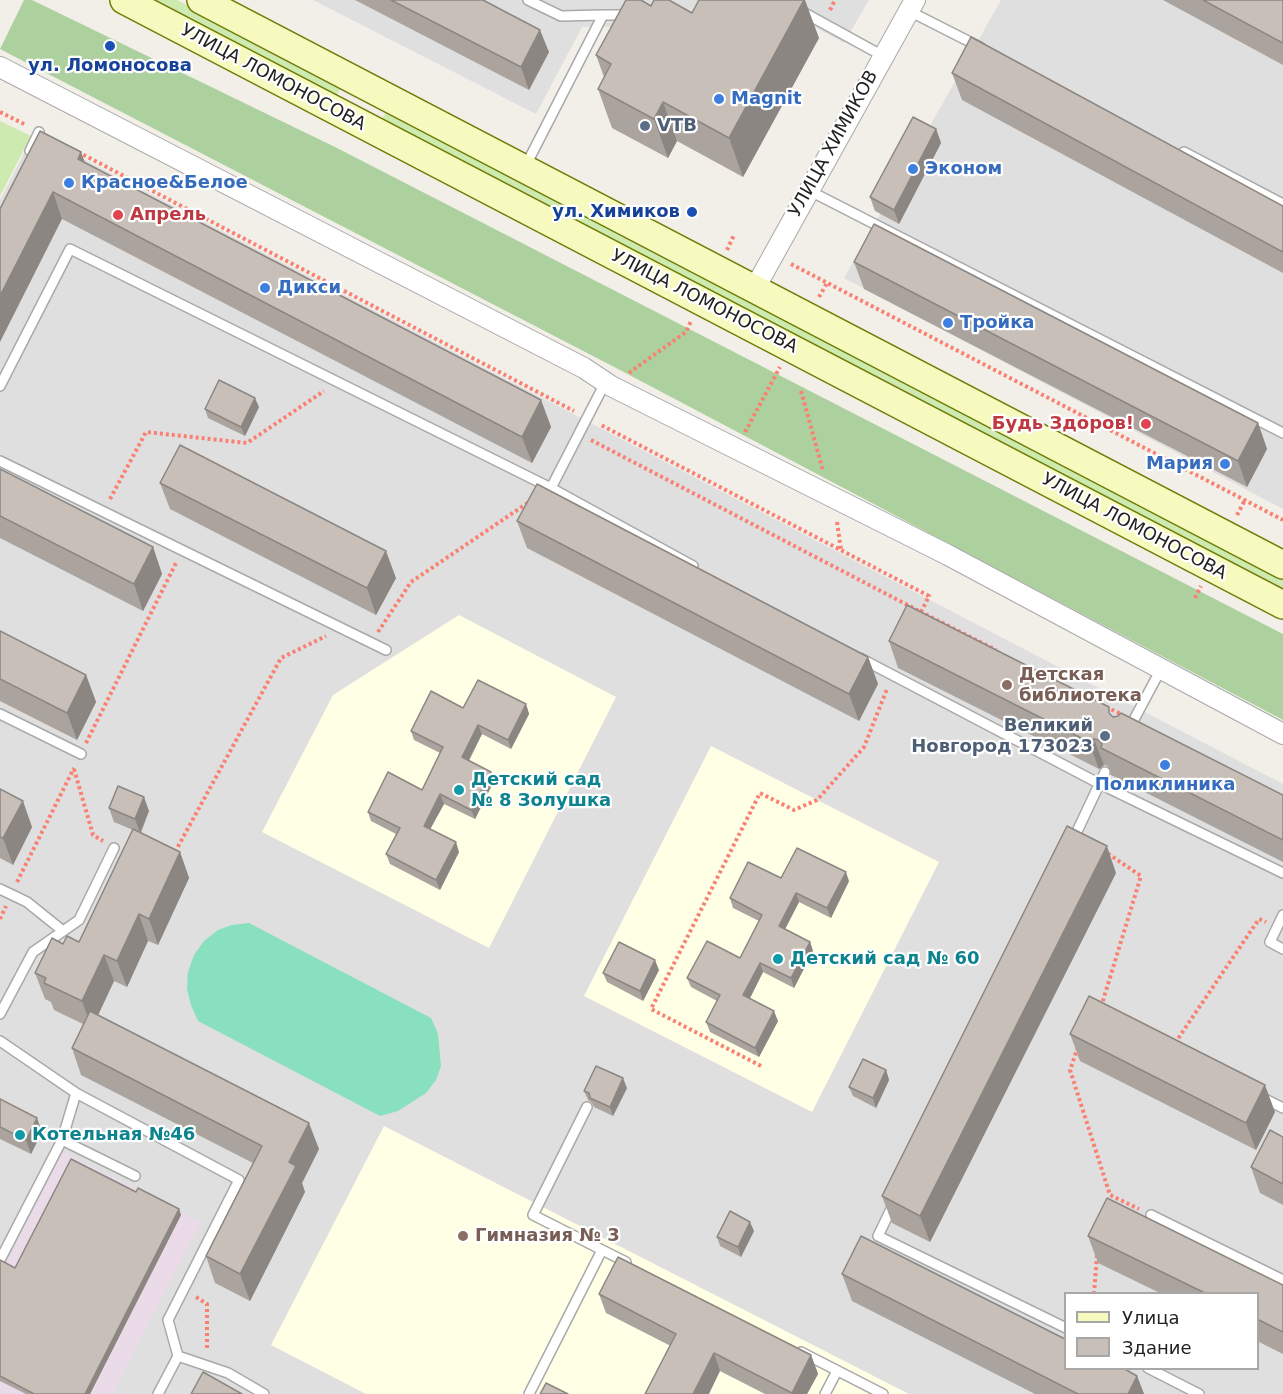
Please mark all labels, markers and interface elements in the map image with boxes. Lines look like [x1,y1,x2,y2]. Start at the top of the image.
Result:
street label: УЛИЦА ЛОМОНОСОВА [177,20,369,136]
marker: ул. Ломоносова [103,39,117,53]
place label: ул. Ломоносова [28,55,192,77]
street label: УЛИЦА ХИМИКОВ [785,67,883,221]
place label: Magnit [731,88,802,110]
marker: Magnit [712,92,726,106]
place label: VTB [657,115,697,137]
marker: VTB [638,119,652,133]
place label: Эконом [925,158,1002,180]
marker: Эконом [906,162,920,176]
place label: Красное&Белое [81,172,248,194]
marker: Красное&Белое [62,176,76,190]
place label: ул. Химиков [552,201,680,223]
place label: Апрель [130,204,206,226]
marker: ул. Химиков [685,205,699,219]
marker: Апрель [111,208,125,222]
street label: УЛИЦА ЛОМОНОСОВА [607,246,801,358]
place label: Дикси [277,277,341,299]
marker: Дикси [258,281,272,295]
place label: Тройка [960,312,1035,334]
marker: Тройка [941,316,955,330]
place label: Будь Здоров! [992,413,1134,435]
marker: Будь Здоров! [1139,417,1153,431]
place label: Мария [1146,453,1213,475]
marker: Мария [1218,457,1232,471]
street label: УЛИЦА ЛОМОНОСОВА [1038,469,1230,585]
place label: Детская библиотека [1019,664,1142,706]
marker: Детская библиотека [1000,678,1014,692]
place label: Великий Новгород 173023 [911,715,1093,758]
marker: Великий Новгород 173023 [1098,729,1112,743]
marker: Поликлиника [1158,758,1172,772]
place label: Детский сад № 8 Золушка [471,769,611,812]
place label: Поликлиника [1095,774,1235,796]
marker: Детский сад № 8 Золушка [452,783,466,797]
place label: Детский сад № 60 [790,948,980,970]
marker: Детский сад № 60 [771,952,785,966]
place label: Котельная №46 [32,1124,195,1146]
marker: Котельная №46 [13,1128,27,1142]
place label: Гимназия № 3 [475,1225,620,1247]
marker: Гимназия № 3 [456,1229,470,1243]
legend [1064,1292,1259,1370]
text: Улица [1122,1307,1179,1328]
text: Здание [1122,1337,1192,1358]

